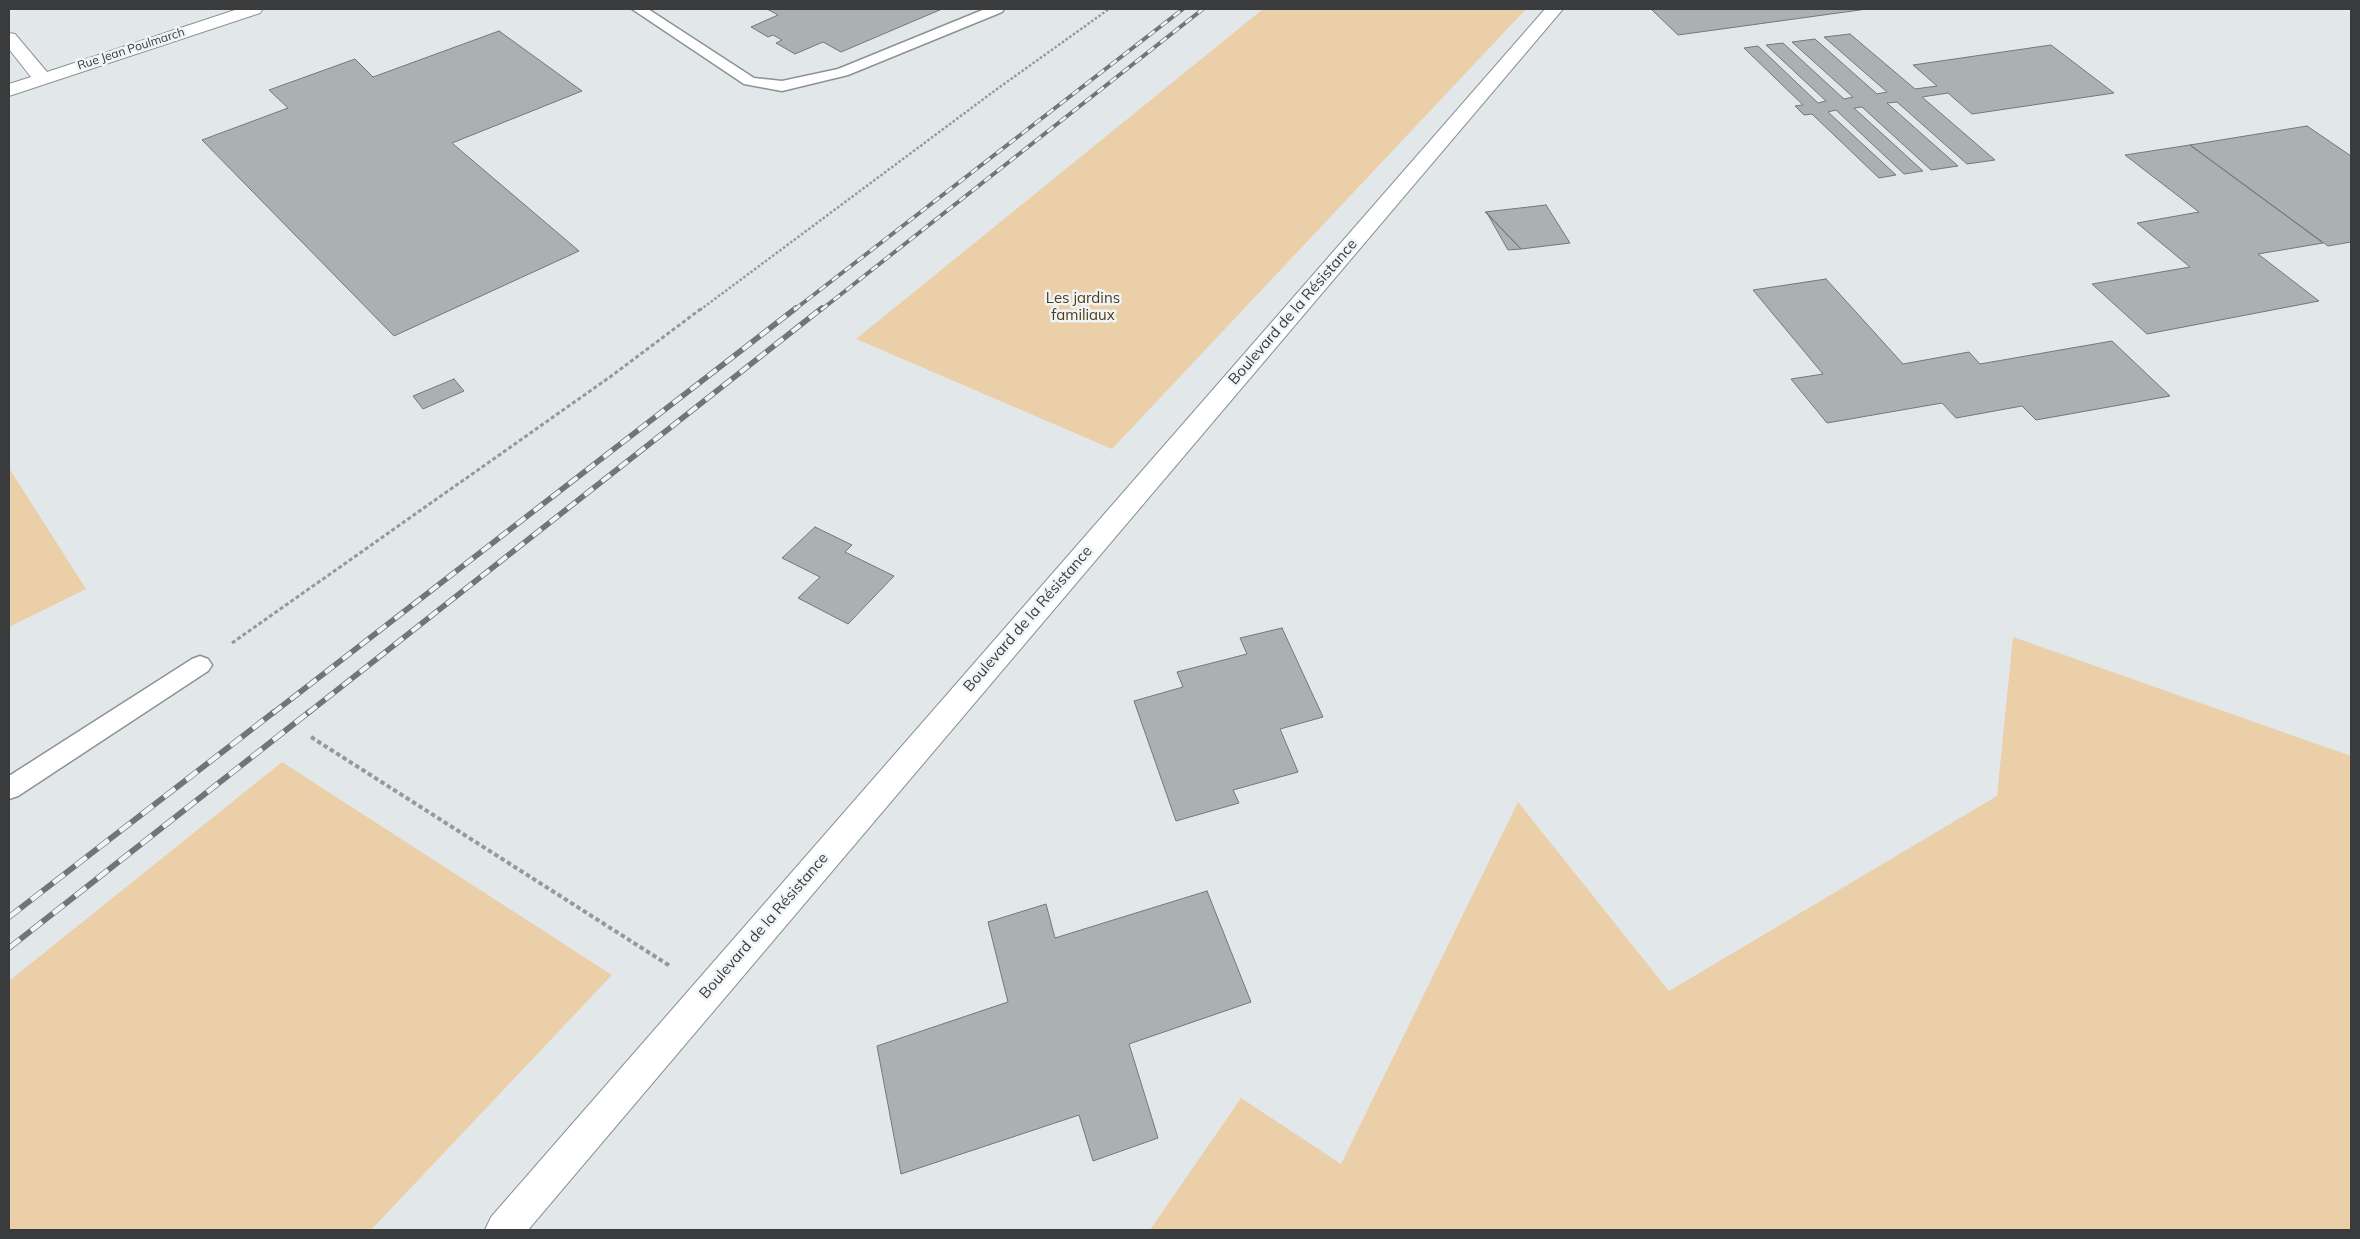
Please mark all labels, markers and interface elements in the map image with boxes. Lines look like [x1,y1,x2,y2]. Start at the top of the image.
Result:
street label: Rue Jean Poulmarch [76,25,186,73]
street label: Boulevard de la Résistance [1225,236,1361,388]
park label: Les jardins familiaux [1046,289,1120,324]
street label: Boulevard de la Résistance [960,543,1096,695]
street label: Boulevard de la Résistance [696,850,832,1002]

